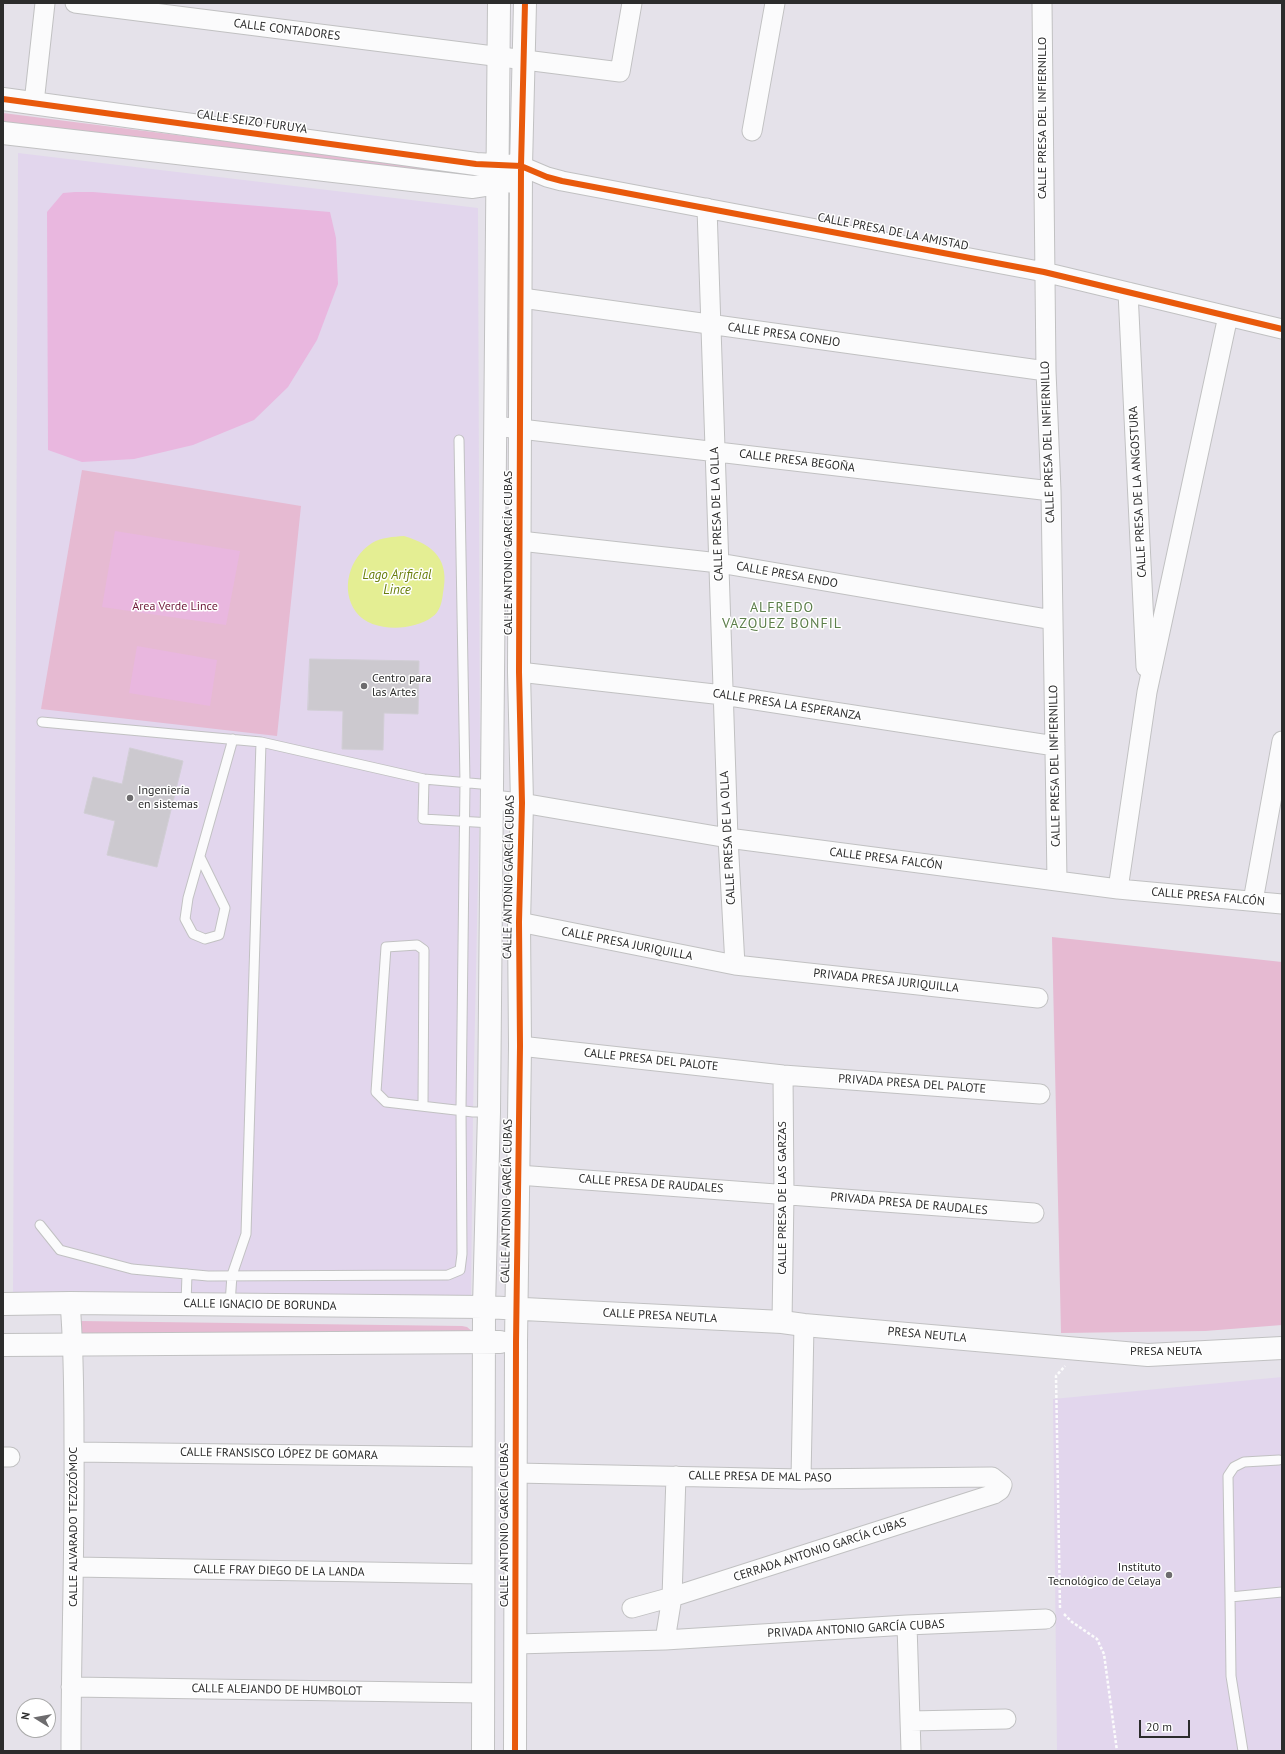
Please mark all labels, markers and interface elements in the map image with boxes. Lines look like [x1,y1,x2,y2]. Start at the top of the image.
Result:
street label: CALLE CONTADORES [233,16,341,44]
street label: CALLE PRESA DEL INFIERNILLO [1036,37,1050,199]
street label: CALLE SEIZO FURUYA [196,107,308,137]
street label: CALLE PRESA DE LA AMISTAD [816,210,970,254]
street label: CALLE PRESA CONEJO [727,320,841,350]
street label: CALLE PRESA DEL INFIERNILLO [1038,361,1058,523]
street label: CALLE PRESA DE LA ANGOSTURA [1126,406,1150,578]
street label: CALLE PRESA DE LA OLLA [707,447,727,581]
street label: CALLE PRESA BEGOÑA [738,447,856,475]
street label: CALLE ANTONIO GARCÍA CUBAS [502,471,516,635]
street label: CALLE PRESA ENDO [735,559,839,591]
water label: Lago Arificial Lince [363,567,431,598]
park label: Área Verde Lince [132,600,218,614]
district label: ALFREDO VAZQUEZ BONFIL [722,600,842,632]
place label: Centro para las Artes [372,672,431,700]
marker: Centro para las Artes [359,681,369,691]
street label: CALLE PRESA DEL INFIERNILLO [1046,685,1064,847]
street label: CALLE PRESA LA ESPERANZA [712,686,862,724]
street label: CALLE PRESA DE LA OLLA [717,771,739,905]
place label: Ingeniería en sistemas [138,784,198,812]
marker: Ingeniería en sistemas [125,793,135,803]
street label: CALLE ANTONIO GARCÍA CUBAS [500,795,518,959]
street label: CALLE PRESA FALCÓN [829,845,943,873]
street label: CALLE PRESA FALCÓN [1151,885,1265,909]
street label: CALLE PRESA JURIQUILLA [560,924,694,964]
street label: PRIVADA PRESA JURIQUILLA [813,966,959,996]
street label: CALLE PRESA DEL PALOTE [583,1046,719,1074]
street label: PRIVADA PRESA DEL PALOTE [838,1072,986,1096]
street label: CALLE ANTONIO GARCÍA CUBAS [498,1119,516,1283]
street label: CALLE PRESA DE LAS GARZAS [776,1121,790,1275]
street label: CALLE PRESA DE RAUDALES [578,1172,724,1196]
street label: PRIVADA PRESA DE RAUDALES [830,1190,988,1218]
street label: CALLE IGNACIO DE BORUNDA [183,1296,337,1314]
street label: CALLE PRESA NEUTLA [602,1306,718,1326]
street label: PRESA NEUTLA [887,1324,967,1346]
street label: PRESA NEUTA [1130,1345,1202,1359]
street label: CALLE ANTONIO GARCÍA CUBAS [498,1443,512,1607]
street label: CALLE FRANSISCO LÓPEZ DE GOMARA [180,1445,378,1463]
street label: CALLE ALVARADO TEZOZÓMOC [67,1447,81,1607]
street label: CALLE PRESA DE MAL PASO [688,1469,832,1485]
street label: CERRADA ANTONIO GARCÍA CUBAS [732,1515,908,1585]
place label: Instituto Tecnológico de Celaya [1048,1561,1161,1589]
street label: CALLE FRAY DIEGO DE LA LANDA [193,1562,365,1580]
marker: Instituto Tecnológico de Celaya [1164,1570,1174,1580]
street label: PRIVADA ANTONIO GARCÍA CUBAS [767,1617,945,1641]
street label: CALLE ALEJANDO DE HUMBOLOT [191,1681,363,1699]
north arrow [16,1698,56,1738]
text: N [18,1711,33,1721]
scale bar [1141,1712,1192,1738]
text: 20 m [1146,1719,1172,1734]

